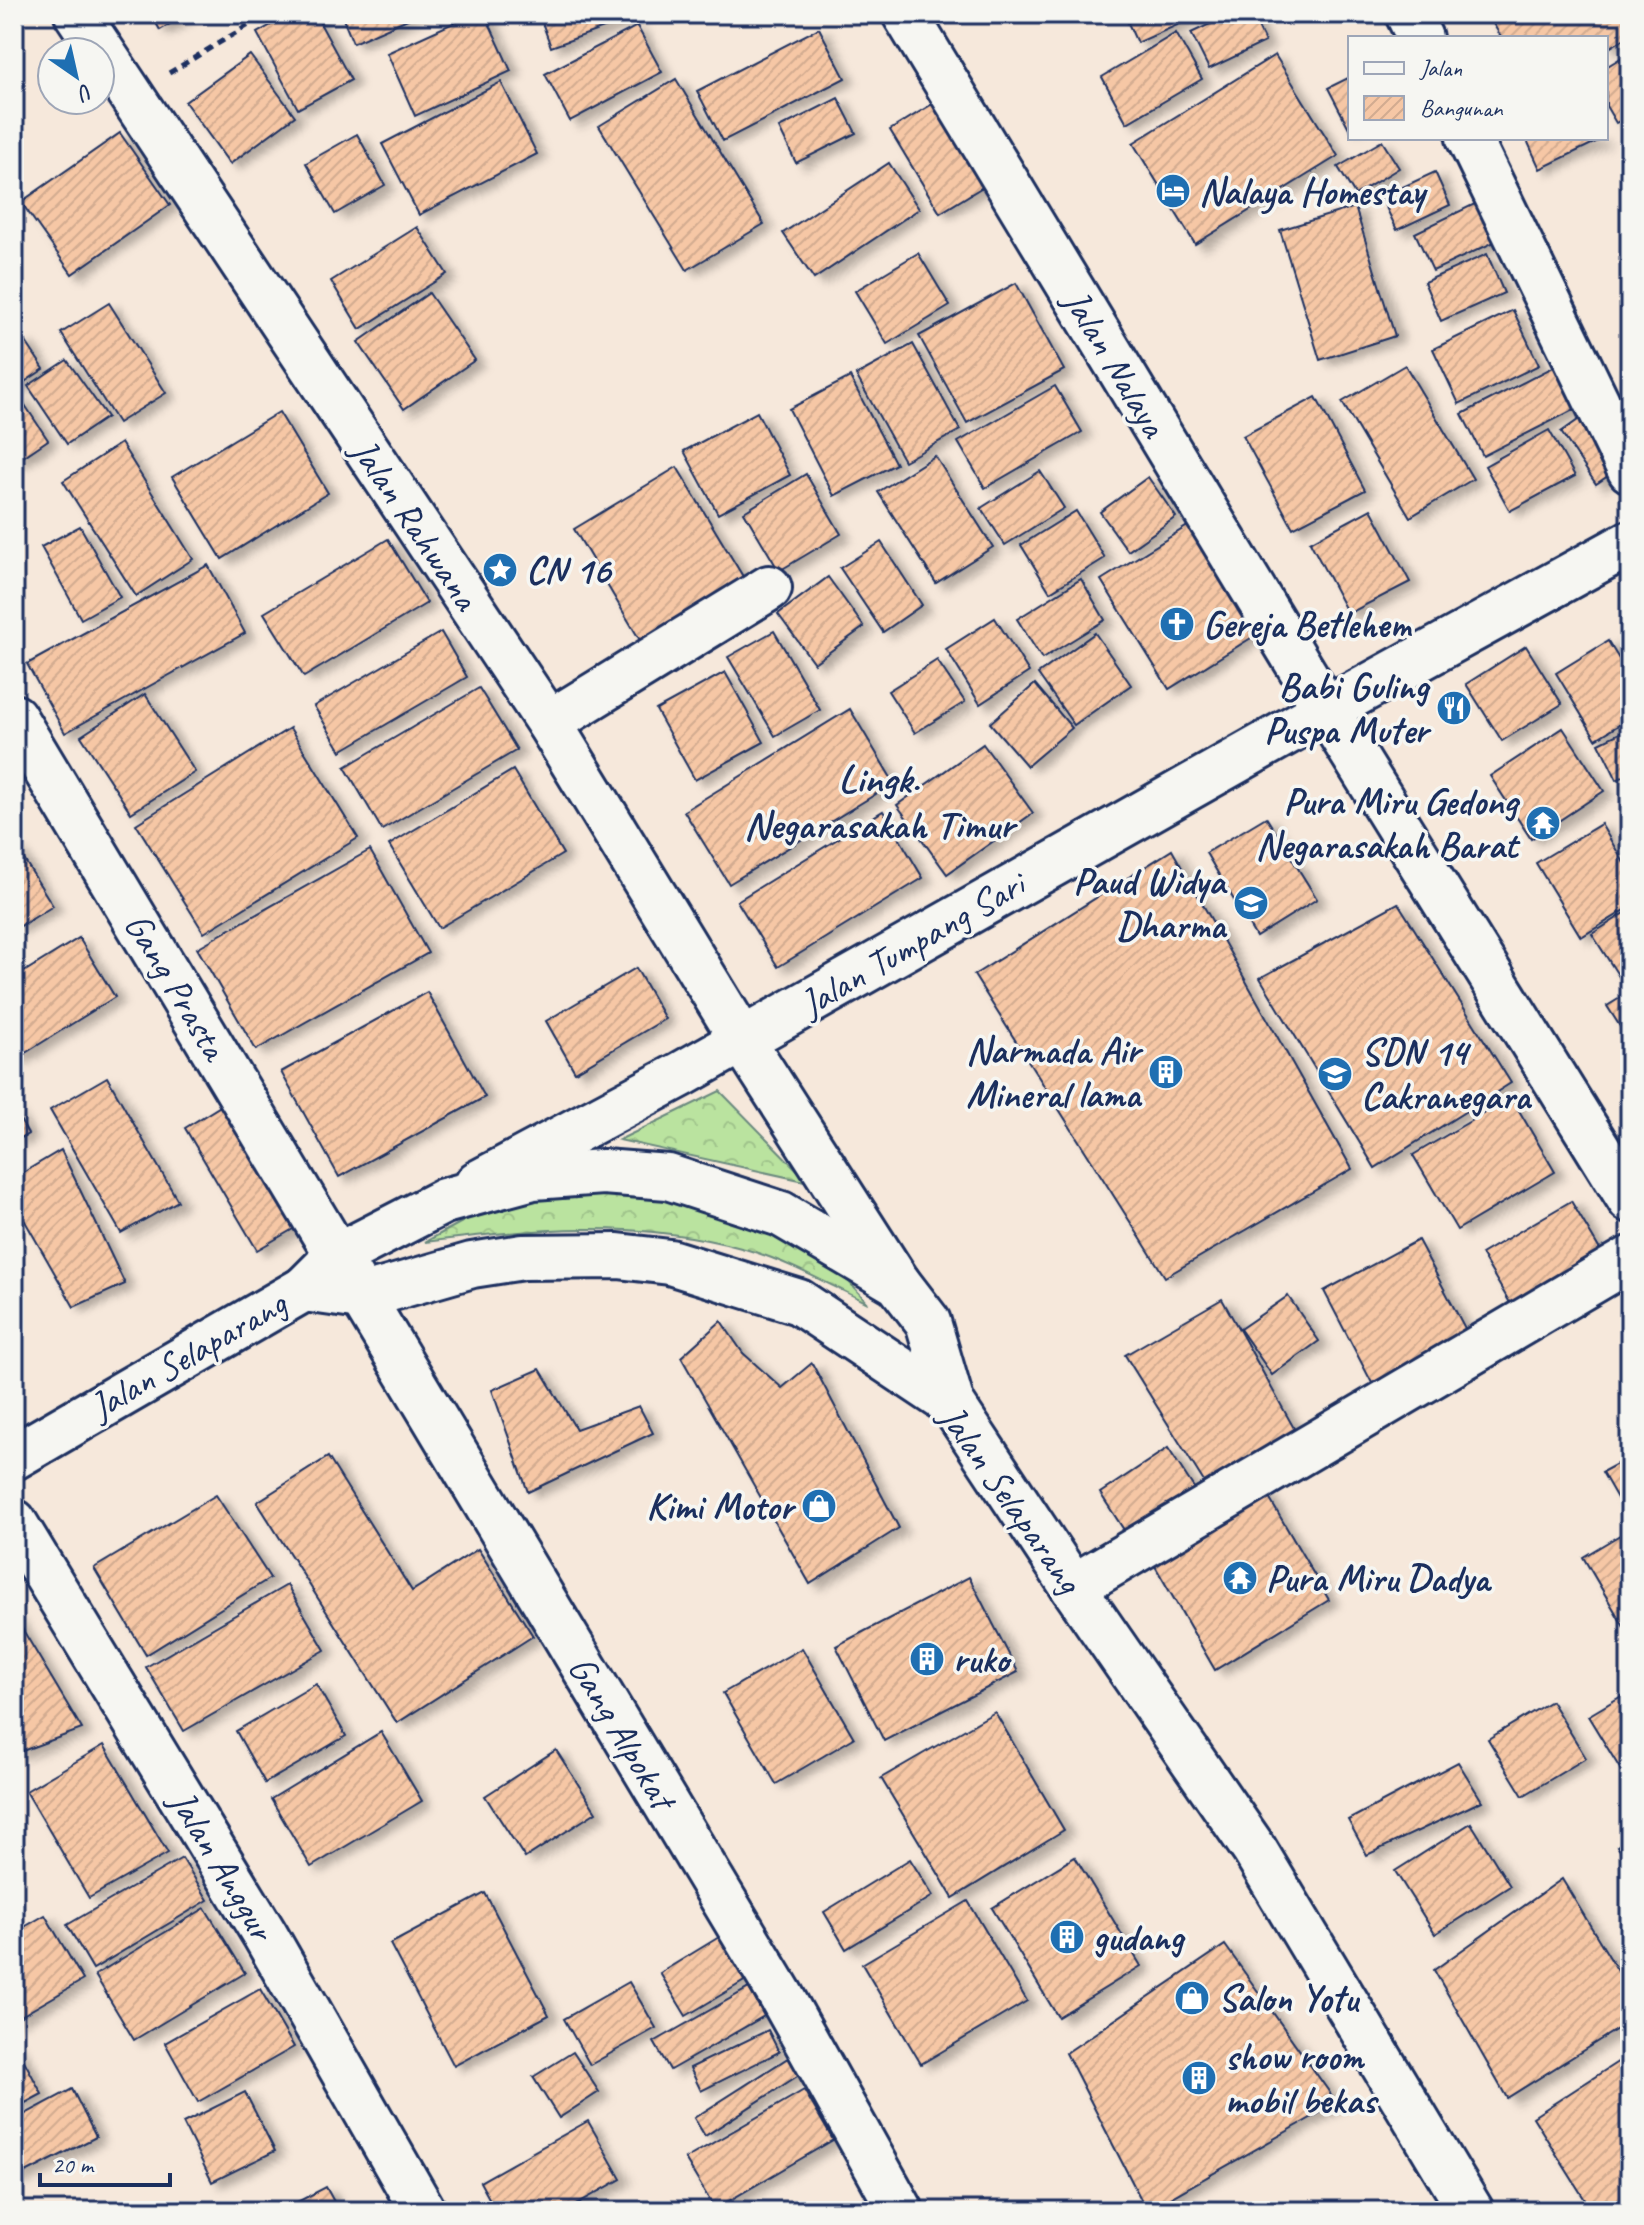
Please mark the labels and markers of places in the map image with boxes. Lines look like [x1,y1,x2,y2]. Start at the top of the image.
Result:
place label: Nalaya Homestay [1199,168,1429,215]
hotel icon: Nalaya Homestay [1154,172,1192,210]
place label: CN 16 [526,547,613,594]
place icon: CN 16 [481,551,519,589]
place label: Gereja Betlehem [1203,601,1413,648]
church icon: Gereja Betlehem [1158,605,1196,643]
place label: Babi Guling Puspa Muter [1264,663,1432,754]
restaurant icon: Babi Guling Puspa Muter [1435,689,1473,727]
place label: Pura Miru Gedong Negarasakah Barat [1256,778,1520,869]
temple icon: Pura Miru Gedong Negarasakah Barat [1524,804,1562,842]
place label: Paud Widya Dharma [1073,858,1228,949]
school or university icon: Paud Widya Dharma [1232,884,1270,922]
place label: Narmada Air Mineral lama [966,1027,1144,1118]
place label: SDN 14 Cakranegara [1361,1029,1533,1120]
building icon: Narmada Air Mineral lama [1147,1053,1185,1091]
school or university icon: SDN 14 Cakranegara [1316,1055,1354,1093]
place label: Kimi Motor [646,1483,797,1530]
shop icon: Kimi Motor [800,1487,838,1525]
place label: Pura Miru Dadya [1266,1555,1492,1602]
temple icon: Pura Miru Dadya [1221,1559,1259,1597]
place label: ruko [953,1636,1012,1683]
building icon: ruko [908,1640,946,1678]
place label: gudang [1093,1914,1186,1961]
building icon: gudang [1048,1918,1086,1956]
place label: Salon Yotu [1218,1975,1361,2022]
shop icon: Salon Yotu [1173,1979,1211,2017]
place label: show room mobil bekas [1225,2033,1379,2124]
building icon: show room mobil bekas [1180,2059,1218,2097]

